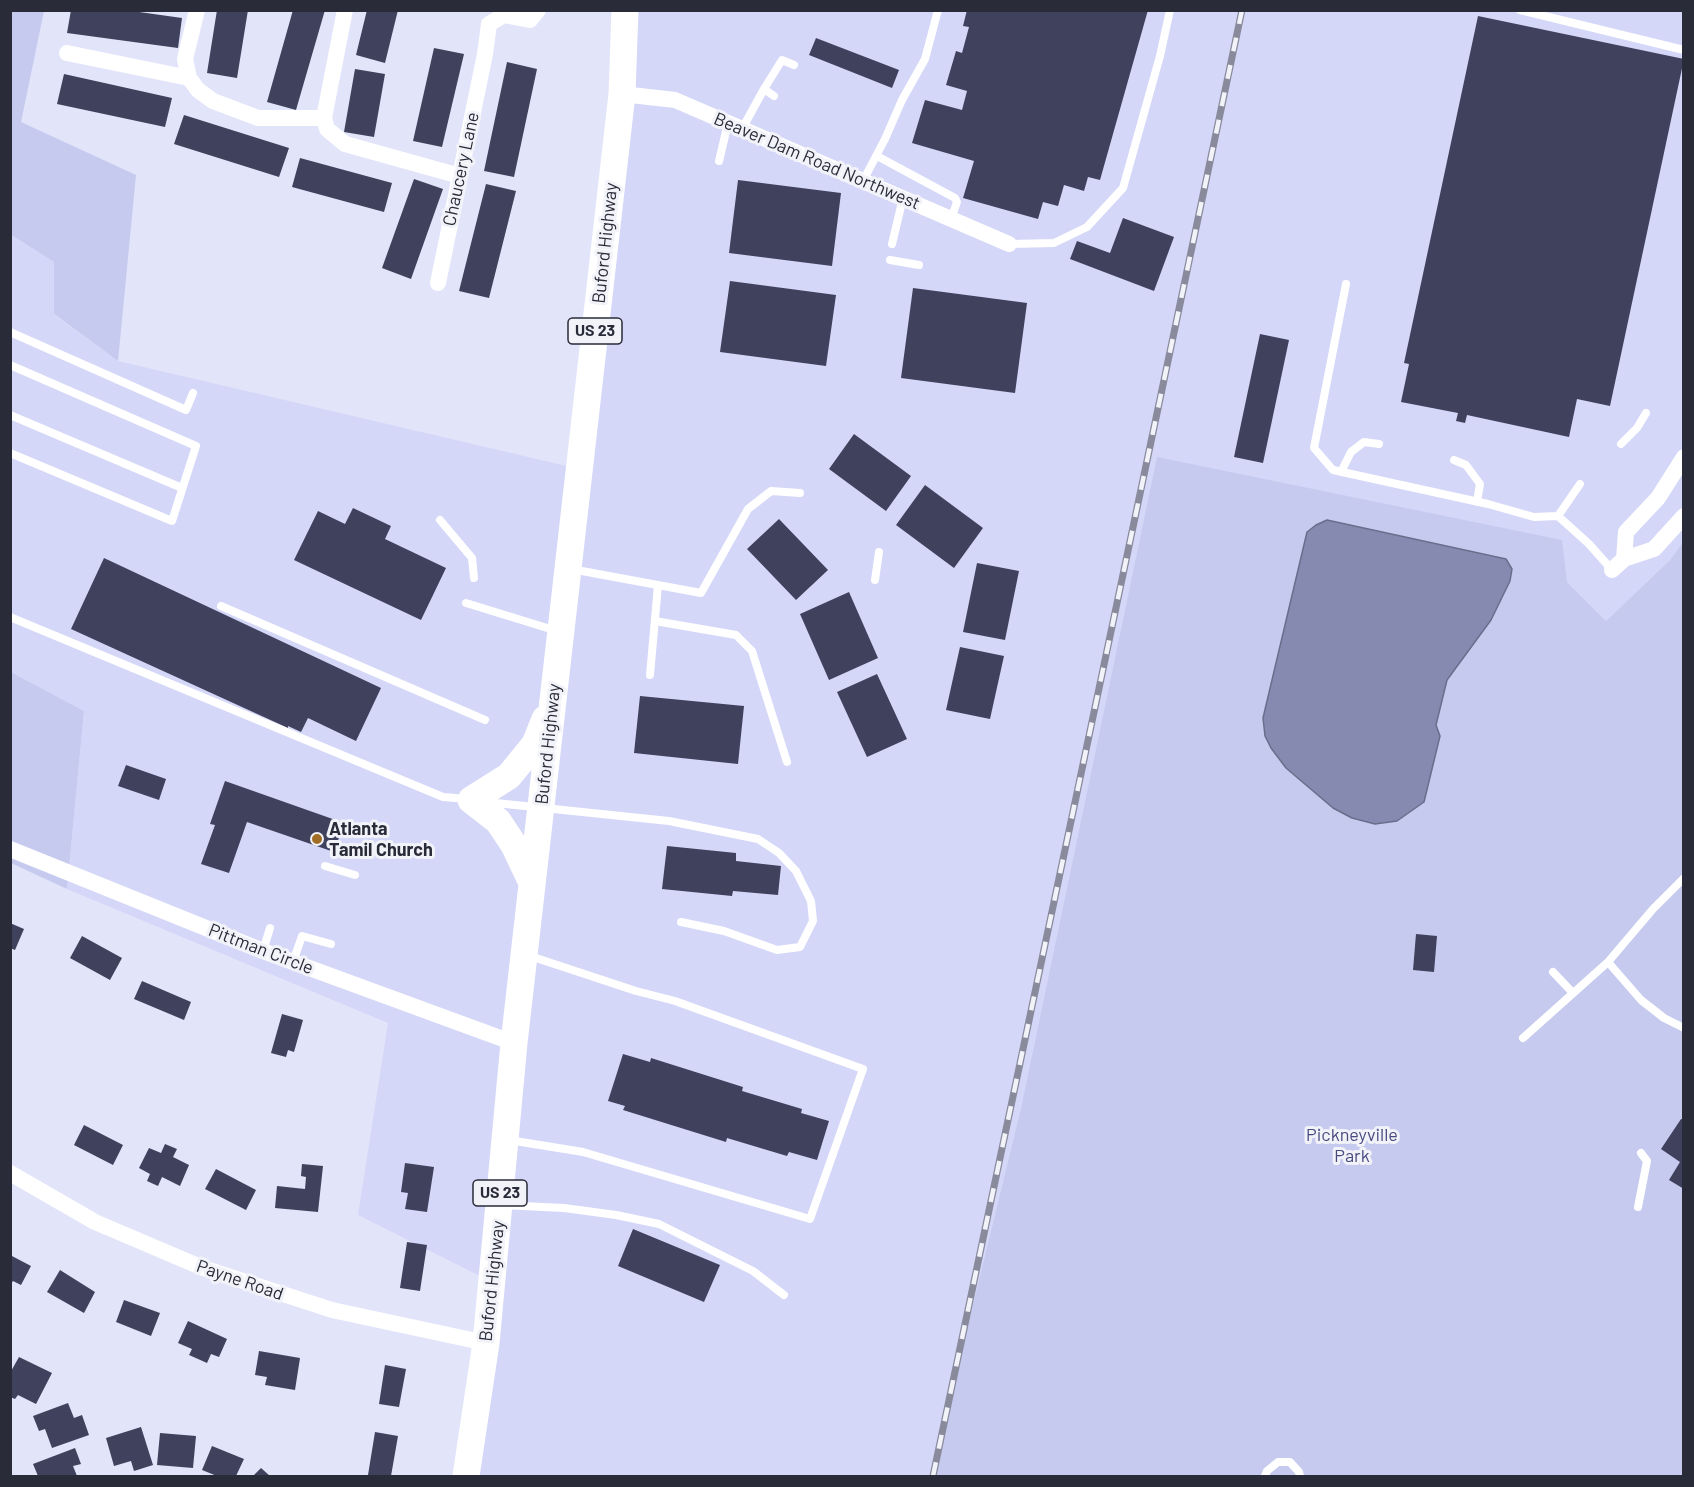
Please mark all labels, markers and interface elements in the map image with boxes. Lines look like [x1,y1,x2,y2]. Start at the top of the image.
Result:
street label: Beaver Dam Road Northwest [711,108,923,214]
street label: Chaucery Lane [438,110,484,228]
street label: Buford Highway [588,181,622,305]
road number: US 23 [568,318,622,344]
street label: Buford Highway [531,682,565,806]
place label: Atlanta Tamil Church [329,818,433,860]
marker: Atlanta Tamil Church [310,832,324,846]
street label: Pittman Circle [205,919,317,979]
park label: Pickneyville Park [1306,1124,1398,1166]
road number: US 23 [473,1180,527,1206]
street label: Buford Highway [475,1219,509,1343]
street label: Payne Road [194,1255,286,1305]

